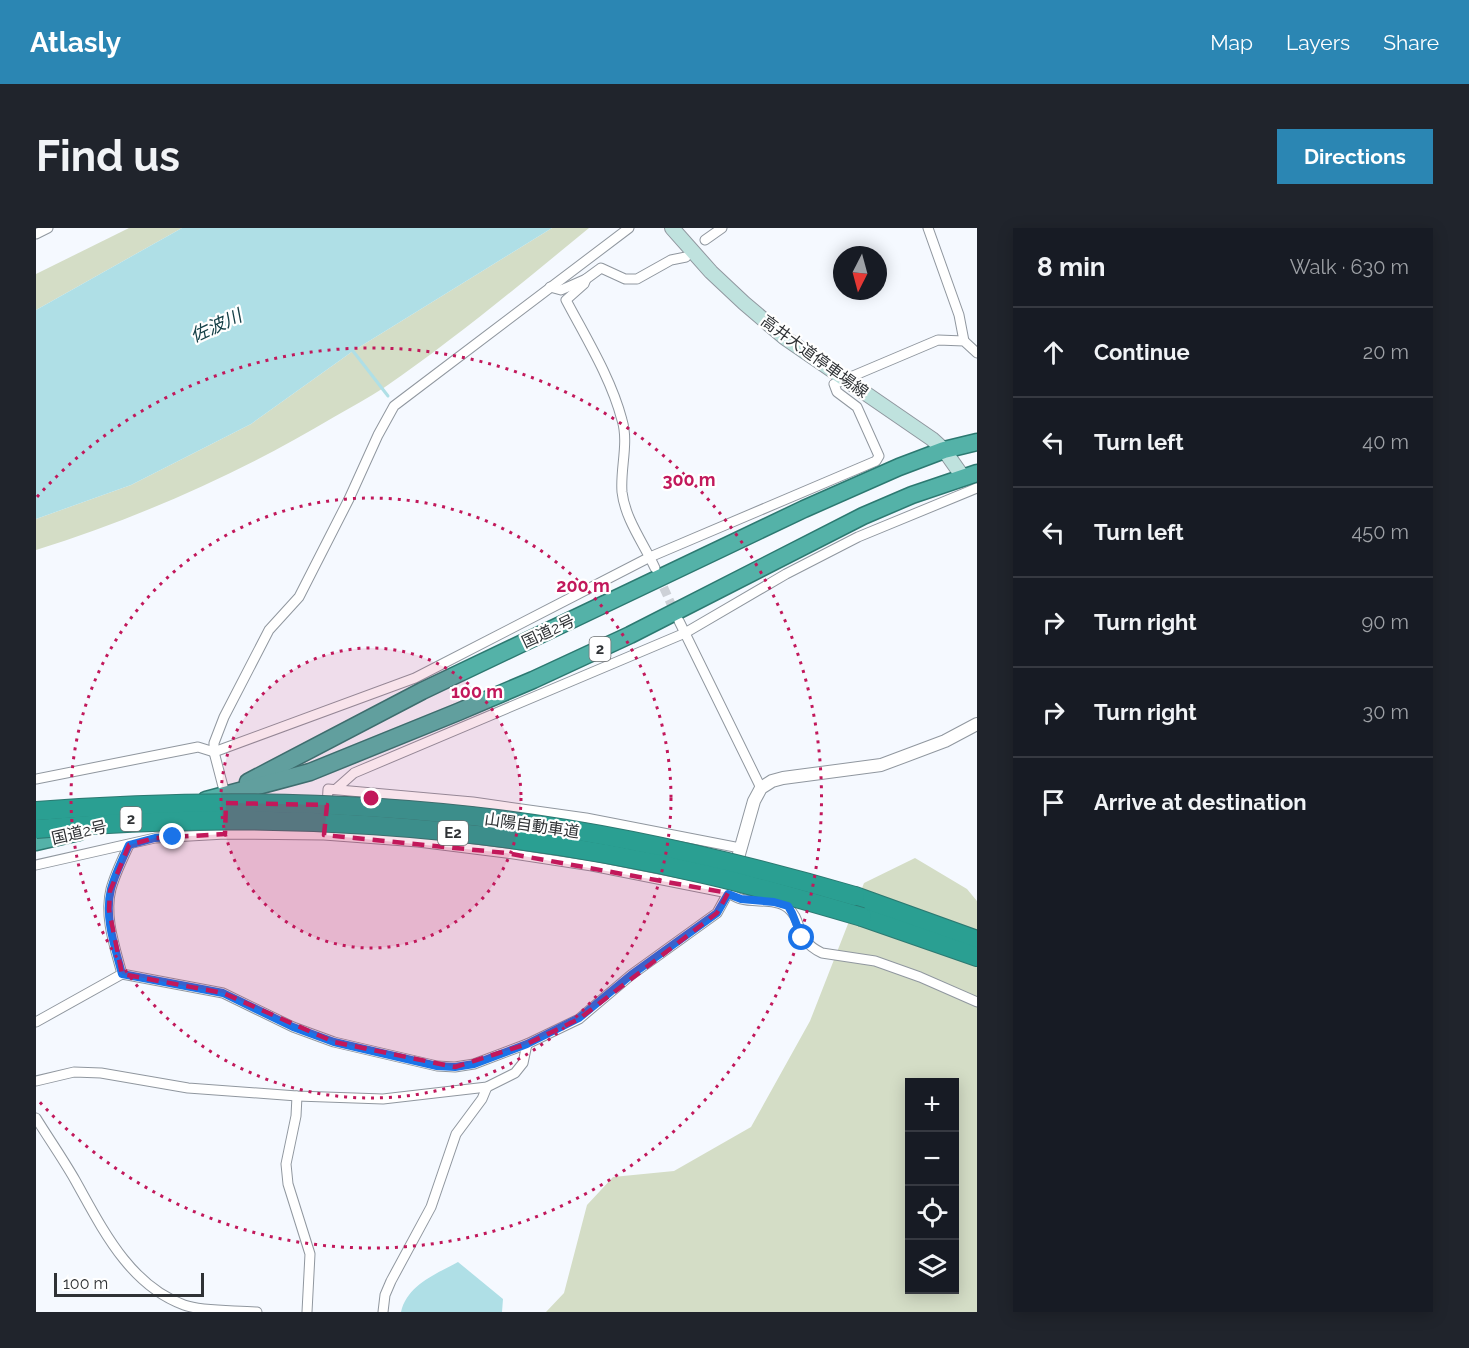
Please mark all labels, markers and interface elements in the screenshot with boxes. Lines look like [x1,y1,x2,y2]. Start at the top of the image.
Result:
text: Atlasly [30,26,121,59]
text: Map [1210,30,1253,55]
text: Layers [1286,30,1350,55]
text: Share [1383,30,1439,55]
button: Directions [1277,129,1433,184]
text: Find us [36,132,180,181]
north arrow [833,246,887,300]
text: 8 min [1037,252,1105,282]
text: Walk · 630 m [1290,255,1409,279]
water label: 佐波川 [187,304,247,346]
street label: 高井大道停車場線 [757,311,872,402]
icon: ahead [1037,336,1070,369]
text: Continue [1094,339,1190,365]
text: 20 m [1363,340,1409,364]
icon: left [1037,426,1070,459]
text: Turn left [1094,429,1184,455]
text: 40 m [1362,430,1409,454]
text: 300 m [662,469,716,490]
icon: left [1037,516,1070,549]
text: Turn left [1094,519,1184,545]
text: 450 m [1351,520,1409,544]
text: 200 m [556,575,610,596]
icon: right [1037,606,1070,639]
text: Turn right [1094,609,1197,635]
text: 90 m [1362,610,1409,634]
street label: 国道2号 [519,611,578,652]
road number: 2 [590,637,610,661]
text: 100 m [451,681,503,702]
icon: right [1037,696,1070,729]
text: Turn right [1094,699,1197,725]
text: 30 m [1363,700,1409,724]
icon: arrive [1037,786,1070,819]
centre of rings [361,788,381,808]
text: Arrive at destination [1094,789,1307,815]
road number: 2 [120,807,142,831]
street label: 山陽自動車道 [483,809,581,842]
street label: 国道2号 [50,817,109,848]
road number: E2 [438,821,468,845]
route end [159,823,185,849]
route start [788,924,814,950]
map controls [905,1078,959,1294]
button: + [905,1078,959,1132]
button: − [905,1132,959,1186]
button: locate [905,1186,959,1240]
button: layers [905,1240,959,1294]
scale bar [54,1270,204,1298]
text: 100 m [63,1274,108,1293]

